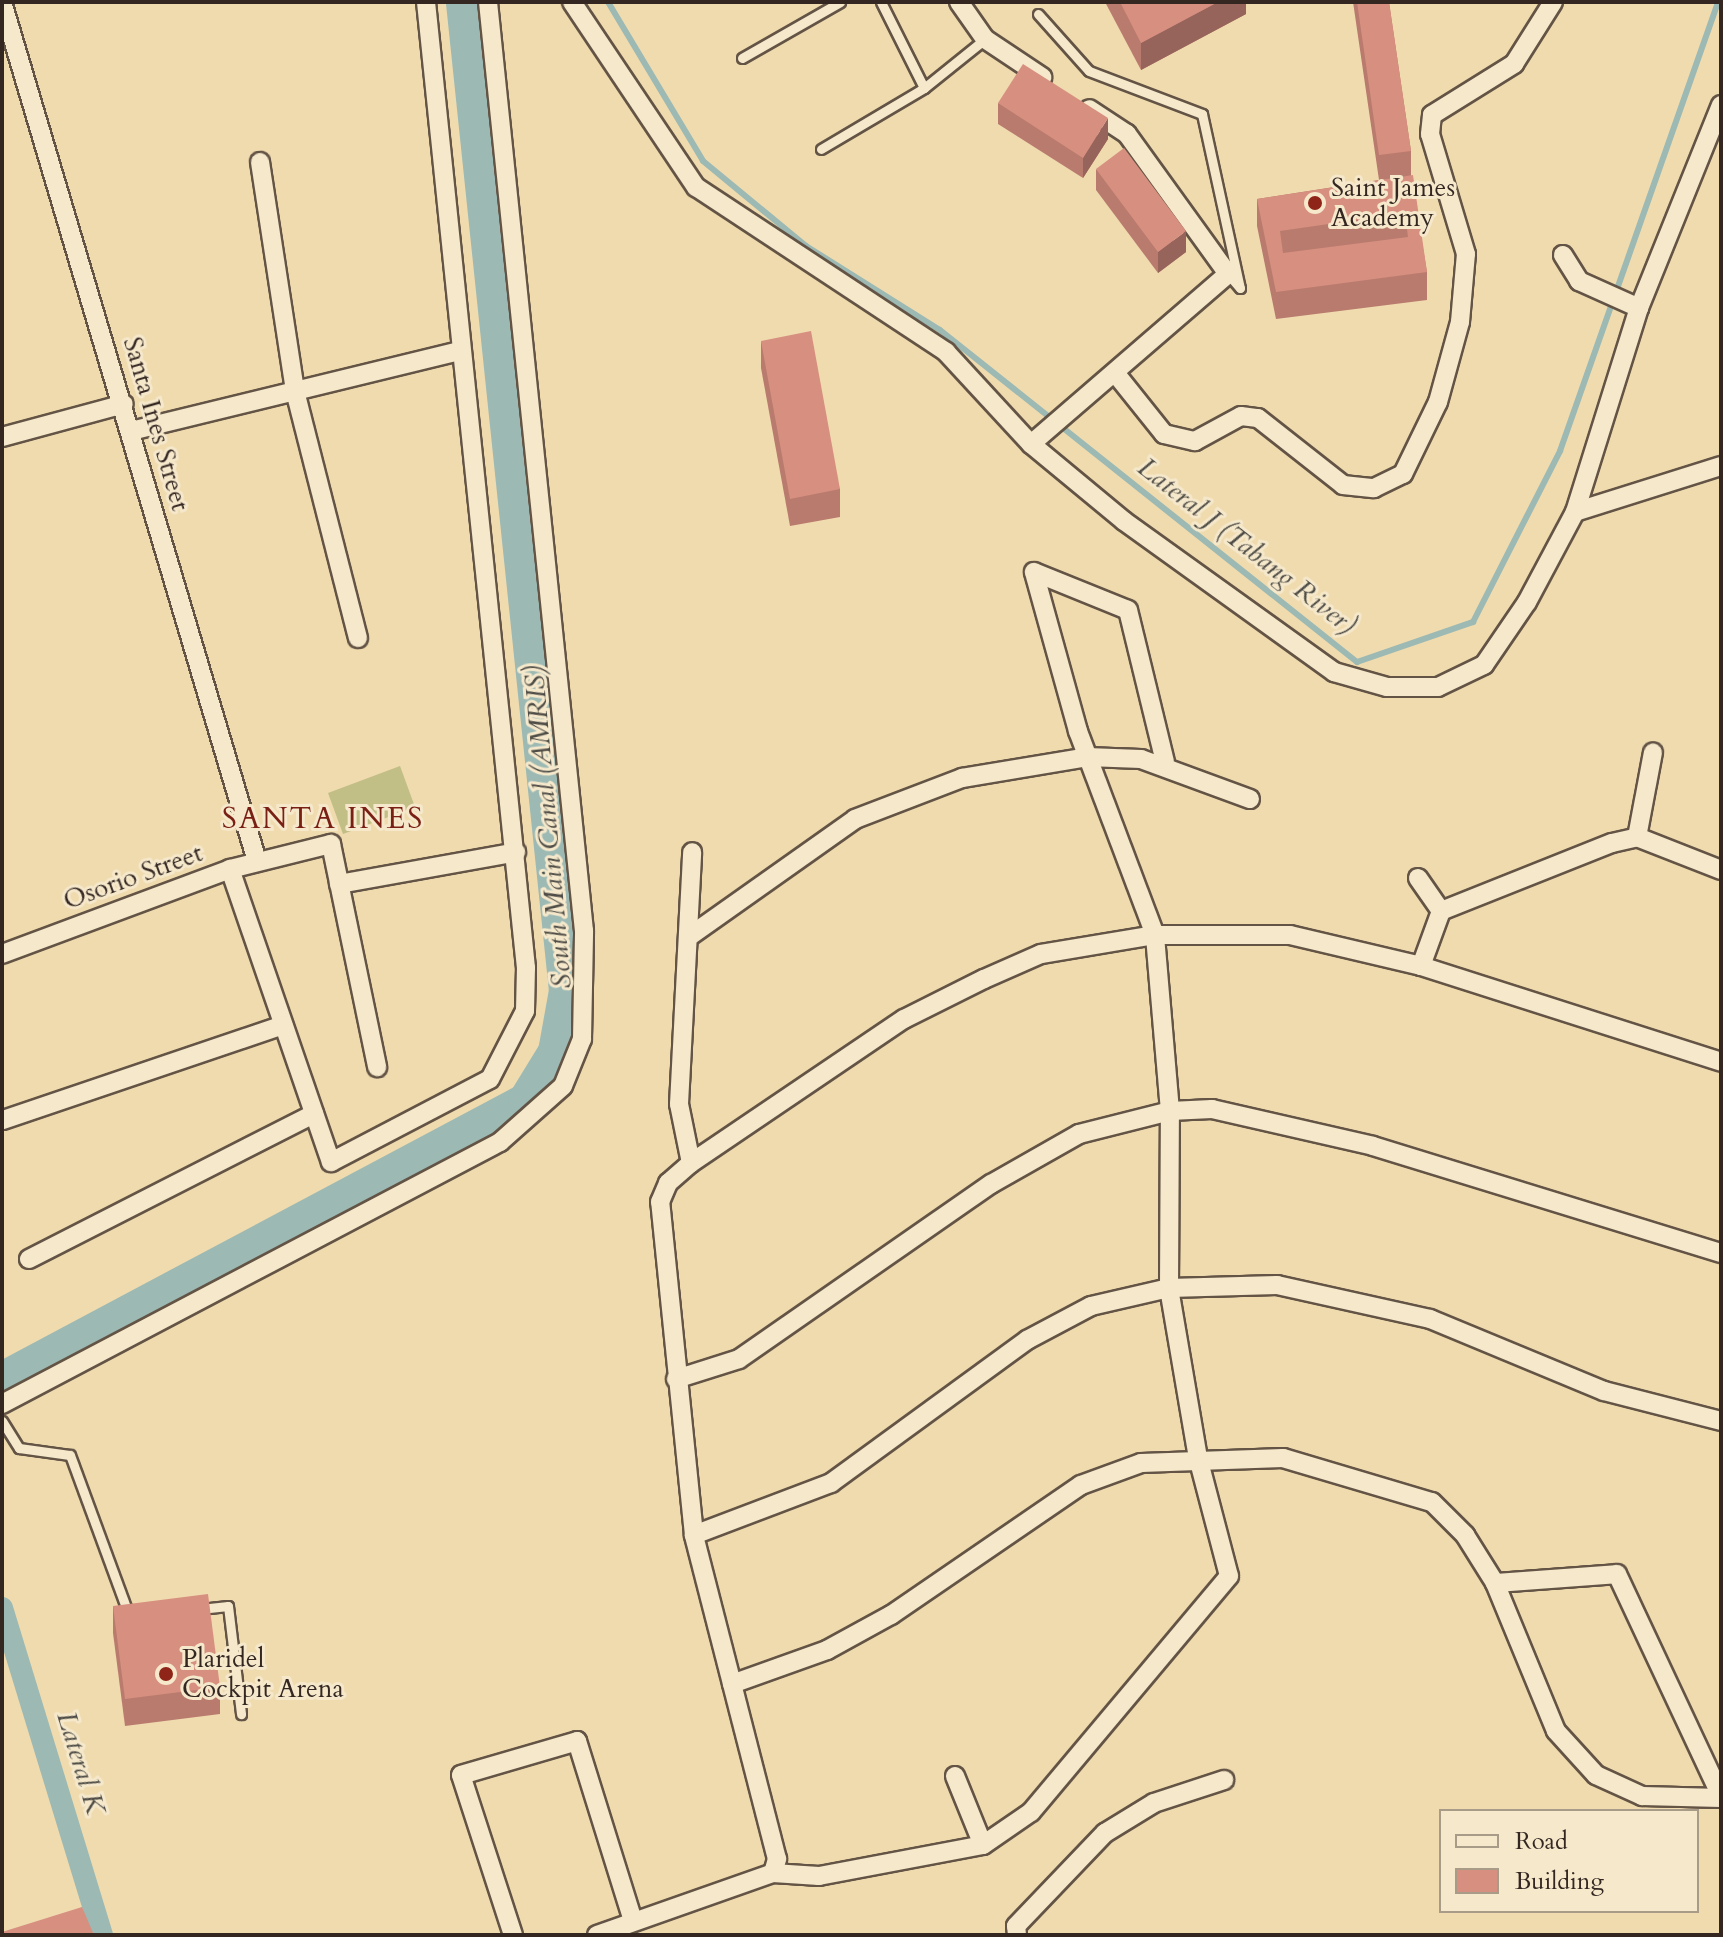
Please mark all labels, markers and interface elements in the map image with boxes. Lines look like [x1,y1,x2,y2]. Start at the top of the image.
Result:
place label: Saint James Academy [1331,172,1455,234]
marker: Saint James Academy [1306,194,1324,212]
street label: Santa Ines Street [116,334,196,514]
water label: Lateral J (Tabang River) [1131,450,1363,642]
water label: South Main Canal (AMRIS) [517,664,579,990]
district label: SANTA INES [222,801,424,837]
street label: Osorio Street [59,837,207,917]
place label: Plaridel Cockpit Arena [182,1643,344,1704]
marker: Plaridel Cockpit Arena [157,1665,175,1683]
water label: Lateral K [49,1707,113,1819]
legend [1439,1809,1699,1913]
text: Road [1515,1825,1568,1858]
text: Building [1515,1865,1604,1898]

